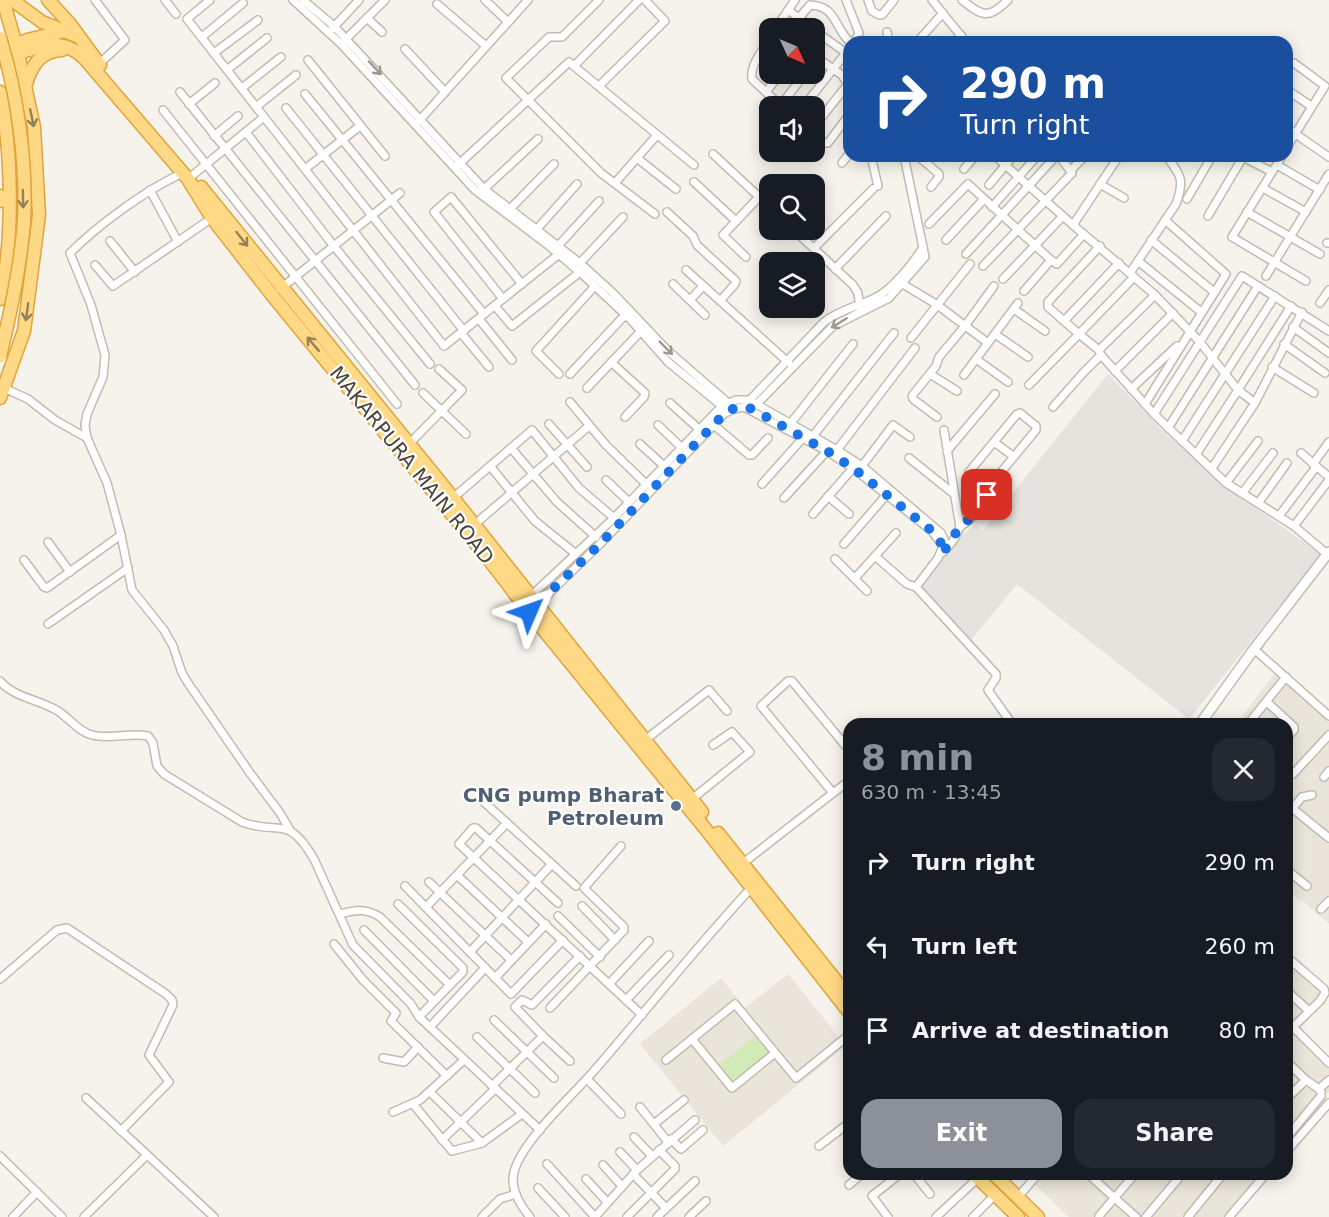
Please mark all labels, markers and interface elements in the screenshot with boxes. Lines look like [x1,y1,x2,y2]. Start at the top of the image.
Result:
north arrow [759,18,825,84]
map controls [759,18,825,318]
text: 290 m [960,59,1106,108]
icon: right [861,60,939,138]
one-way arrow [368,61,382,76]
button: sound [759,96,825,162]
one-way arrow [27,108,39,127]
text: Turn right [960,109,1089,140]
button: search [759,174,825,240]
one-way arrow [18,188,29,208]
one-way arrow [236,231,249,247]
button: layers [759,252,825,318]
one-way arrow [21,301,32,321]
one-way arrow [831,317,848,329]
one-way arrow [306,336,319,352]
one-way arrow [658,341,673,355]
street label: MAKARPURA MAIN ROAD [325,361,499,569]
pin [961,469,1012,520]
icon: arrive [970,478,1003,511]
position arrow [497,580,561,644]
text: 8 min [861,737,974,778]
button: close [1212,738,1275,801]
text: 630 m · 13:45 [861,780,1002,804]
place label: CNG pump Bharat Petroleum [463,783,664,830]
marker: CNG pump Bharat Petroleum [669,799,683,813]
icon: right [861,846,894,879]
text: Turn right [912,850,1035,875]
text: 290 m [1205,850,1275,875]
icon: left [861,930,894,963]
text: Turn left [912,934,1017,959]
text: 260 m [1205,934,1275,959]
icon: arrive [861,1014,894,1047]
text: Arrive at destination [912,1018,1169,1043]
text: 80 m [1219,1018,1275,1043]
button: Exit [861,1099,1062,1168]
button: Share [1074,1099,1275,1168]

